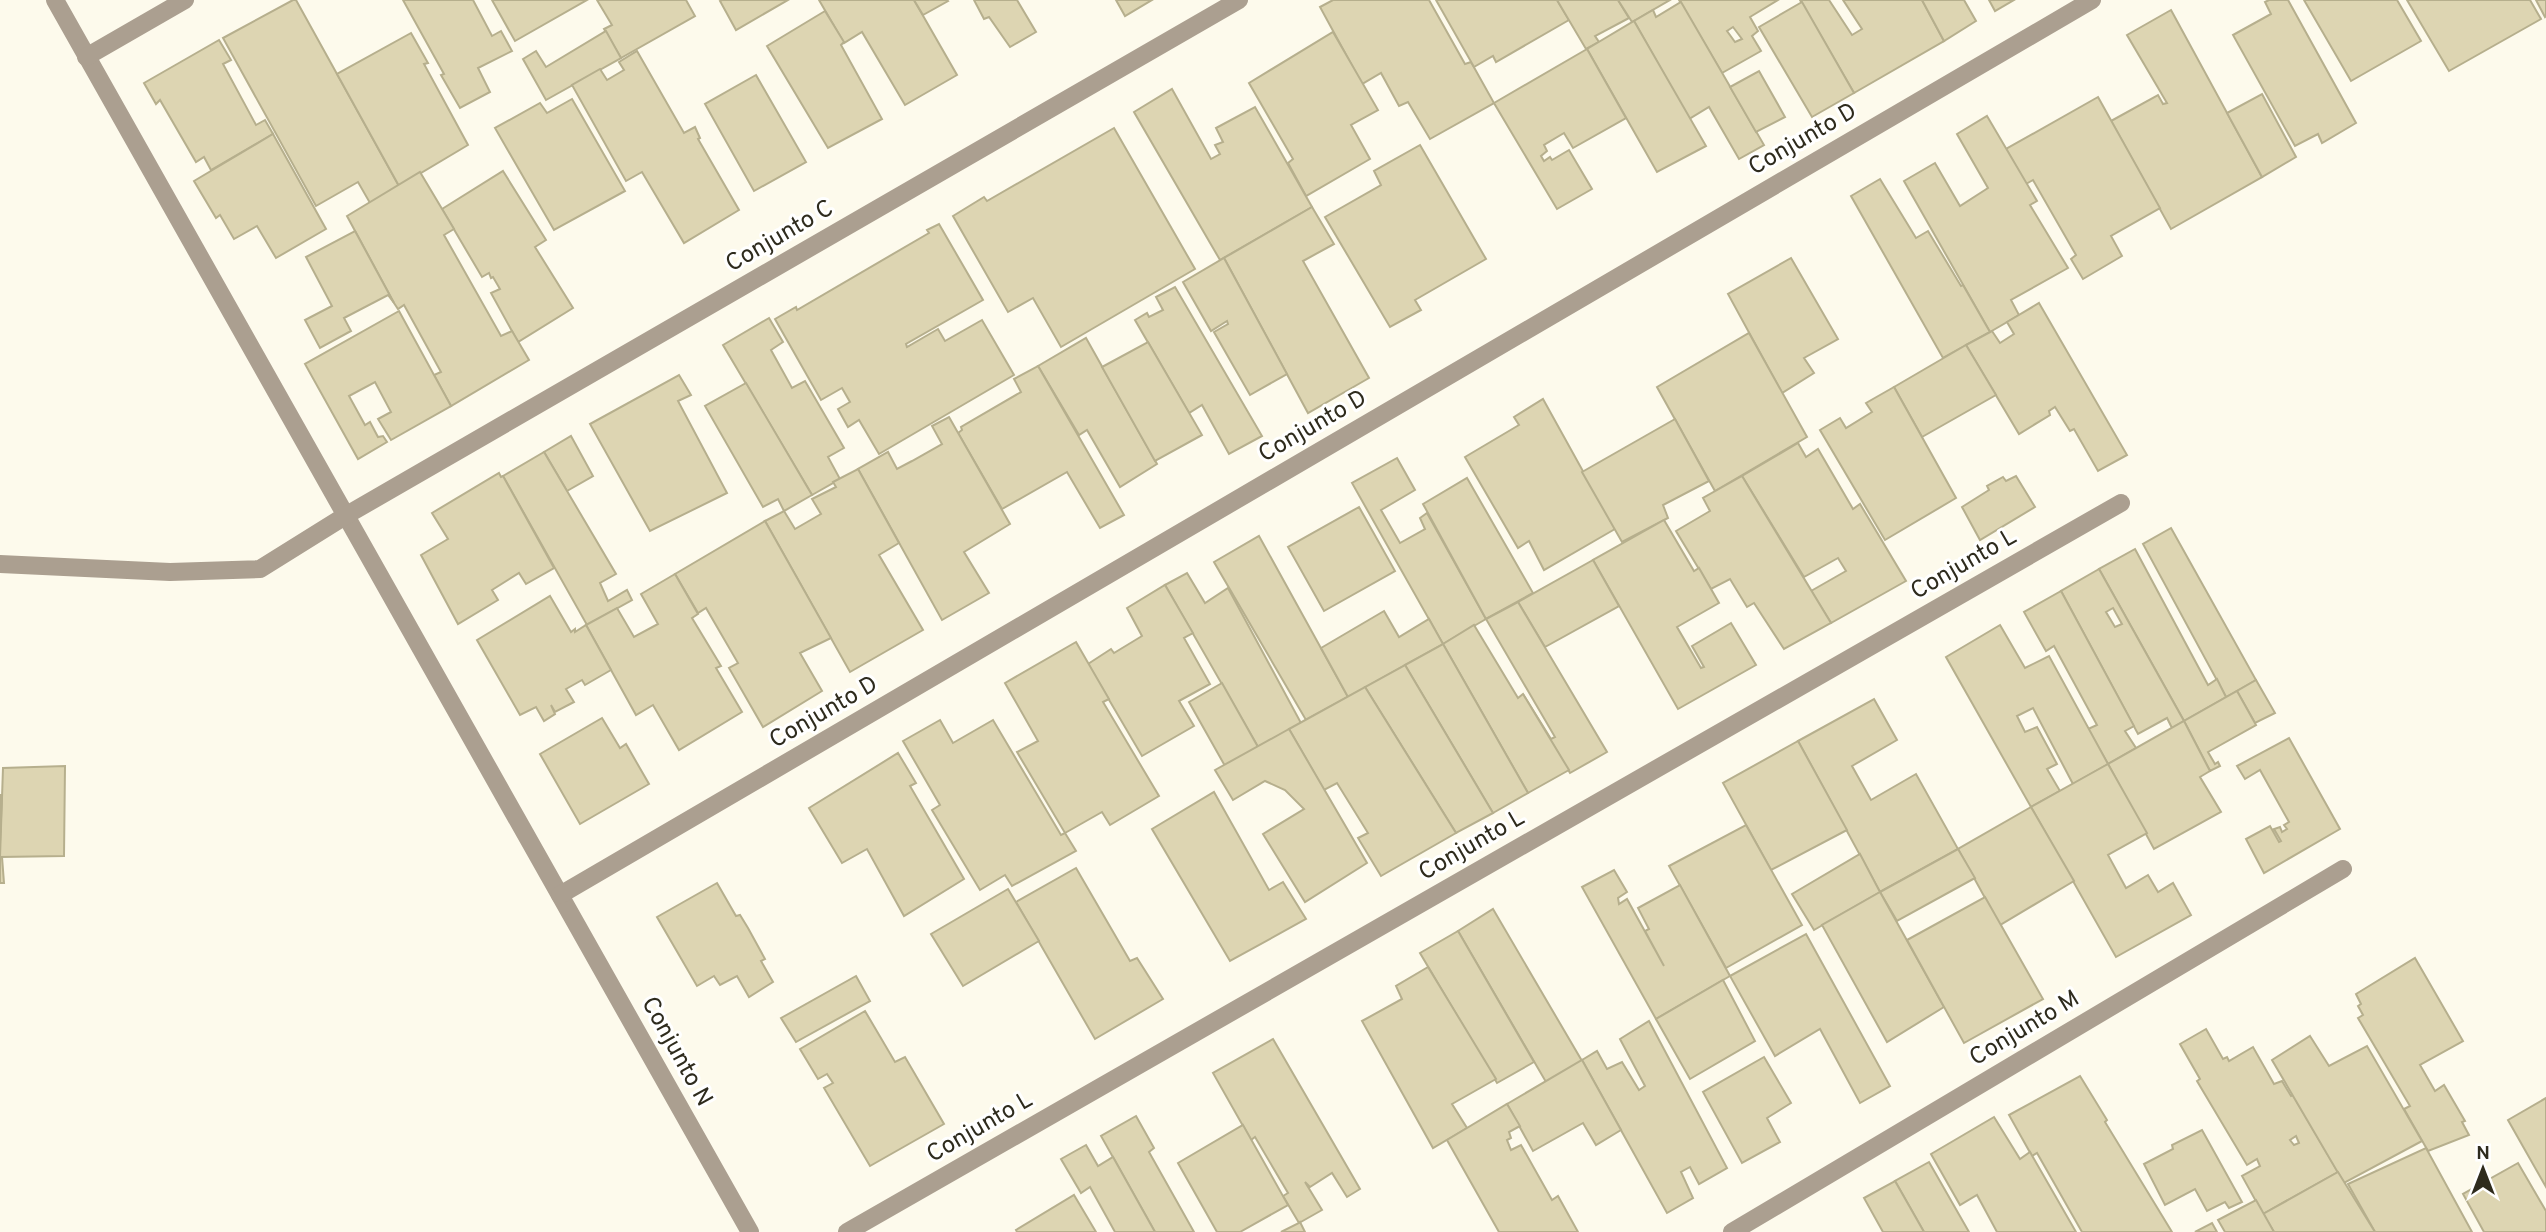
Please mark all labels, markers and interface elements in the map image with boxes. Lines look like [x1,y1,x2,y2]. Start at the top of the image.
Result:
street label: Conjunto D [1743,97,1863,183]
street label: Conjunto C [721,194,839,280]
street label: Conjunto D [1253,384,1373,470]
street label: Conjunto L [1906,523,2022,607]
street label: Conjunto D [764,670,884,756]
street label: Conjunto L [1414,804,1530,888]
street label: Conjunto M [1964,984,2086,1074]
street label: Conjunto N [634,992,718,1112]
street label: Conjunto L [922,1086,1038,1170]
north arrow [2448,1134,2518,1204]
text: N [2476,1142,2490,1166]

